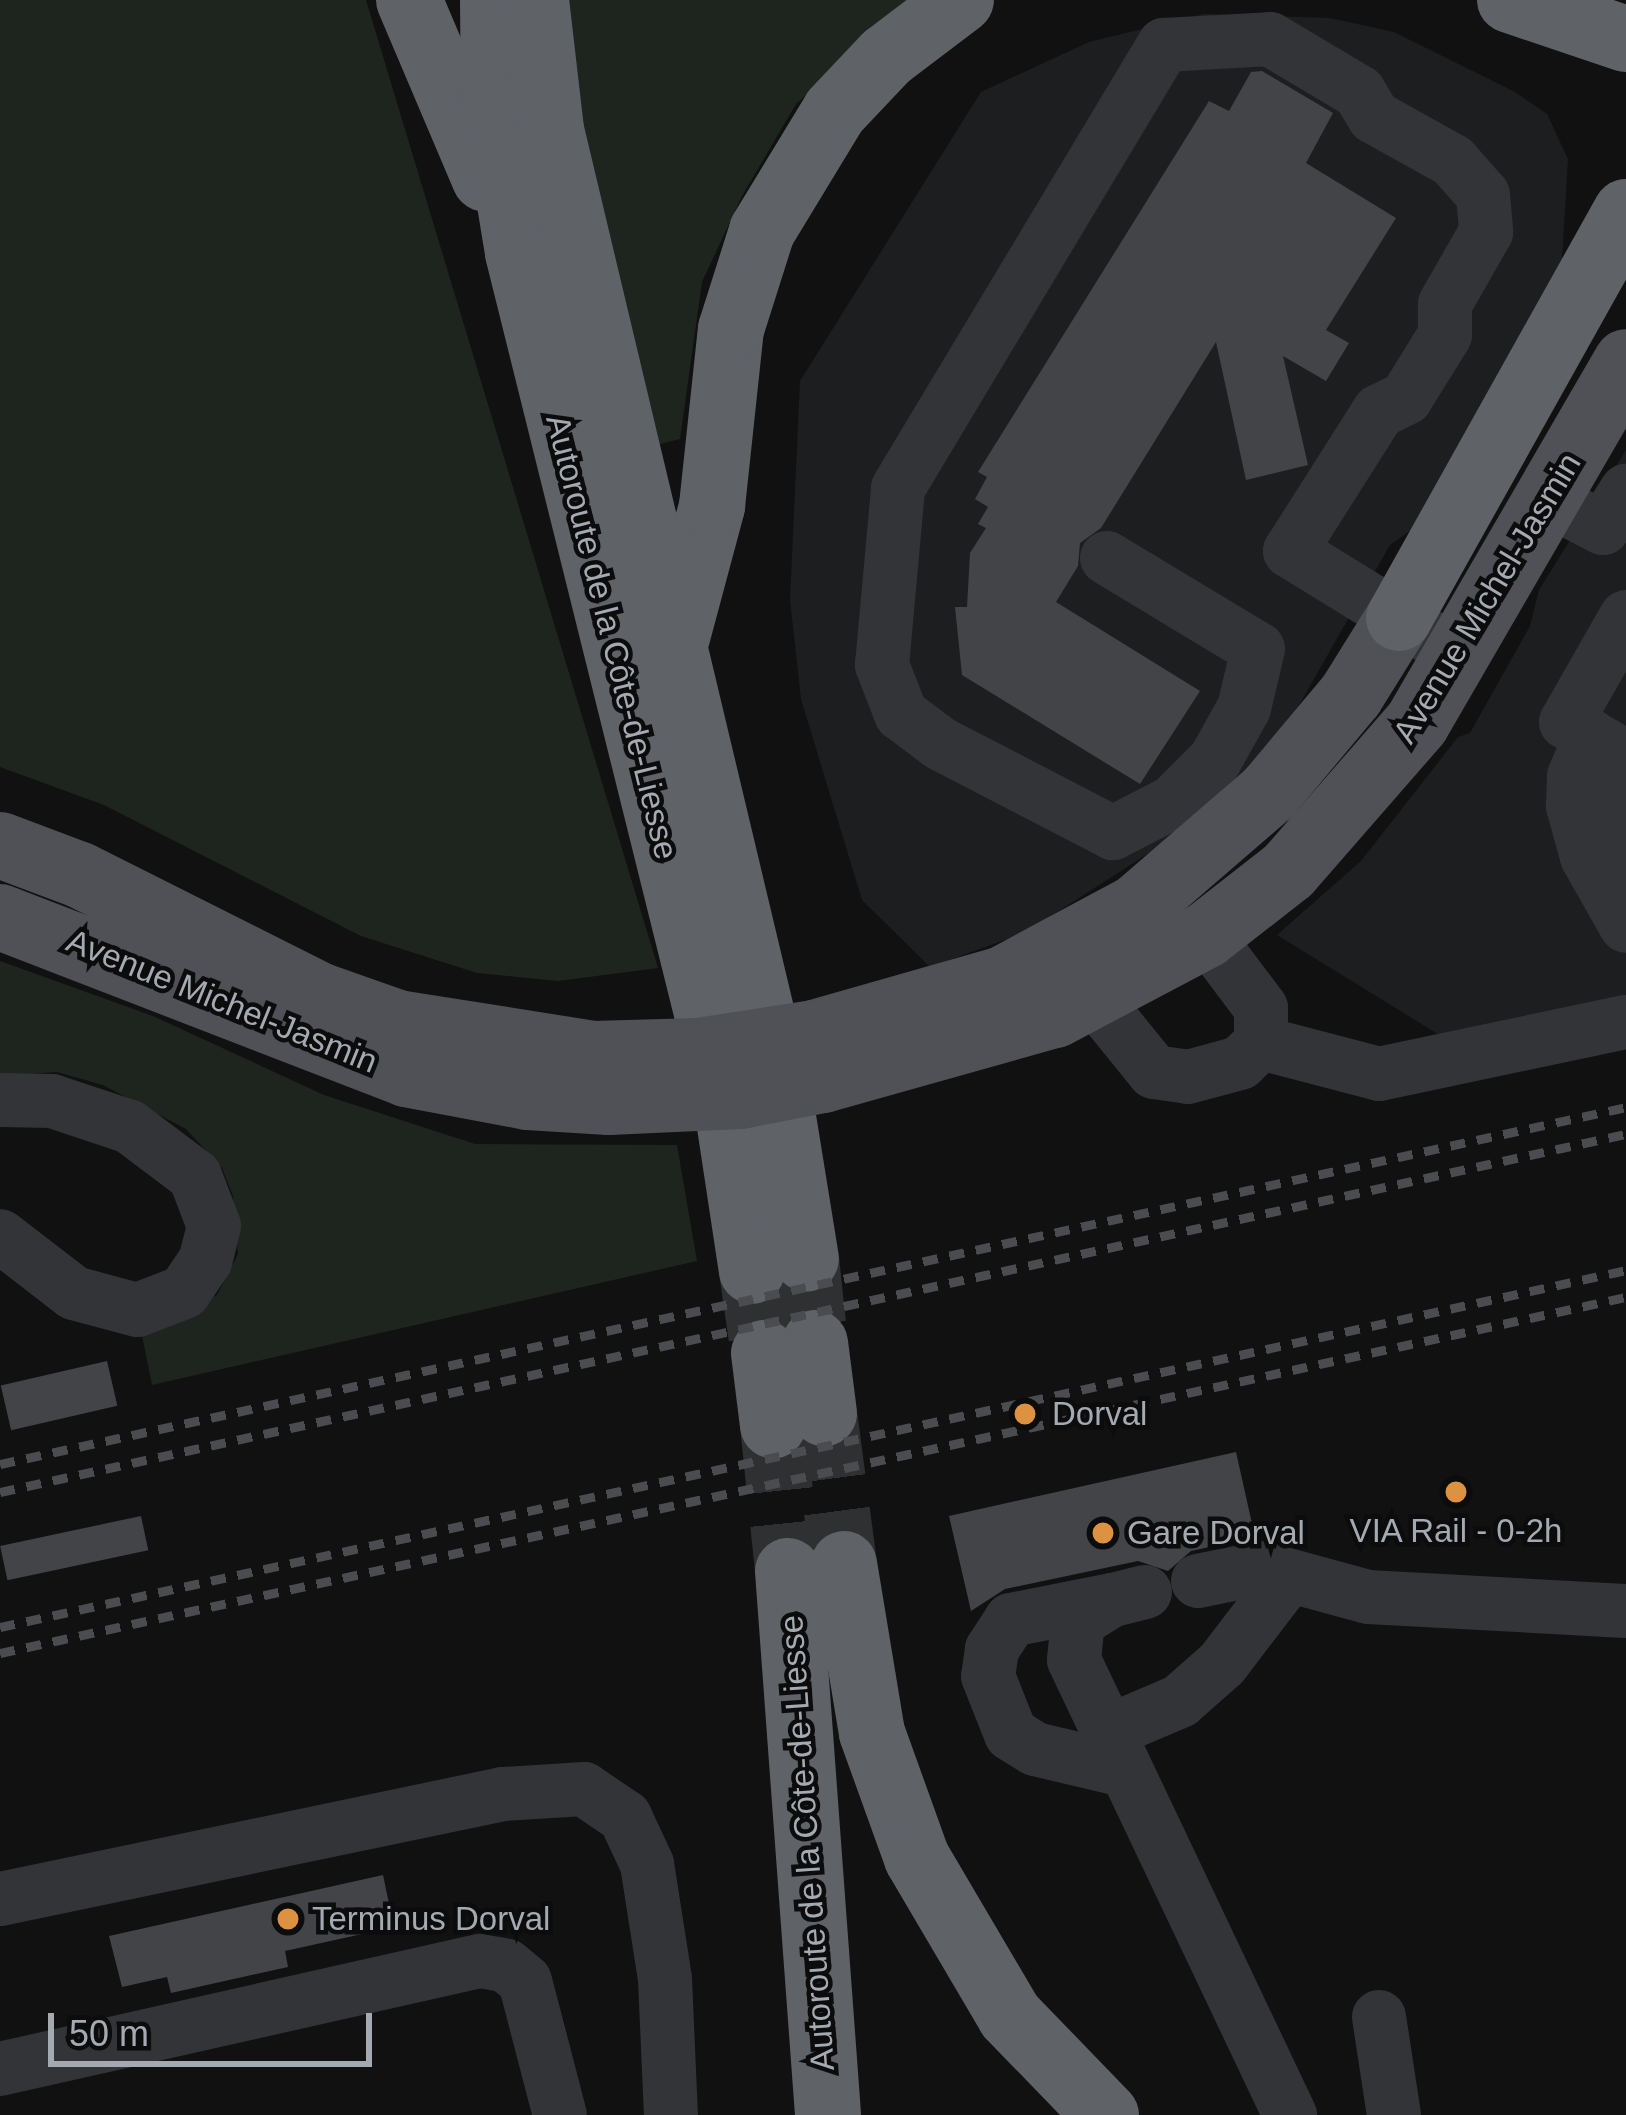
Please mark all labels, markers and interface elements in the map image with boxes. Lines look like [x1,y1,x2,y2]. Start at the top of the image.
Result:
street label: Autoroute de la Côte-de-Liesse [538,411,686,863]
street label: Avenue Michel-Jasmin [1385,446,1589,750]
street label: Avenue Michel-Jasmin [61,921,383,1081]
place label: Dorval [1052,1394,1147,1434]
marker: Dorval [1009,1398,1041,1430]
marker: VIA Rail - 0-2h [1443,1479,1469,1505]
place label: VIA Rail - 0-2h [1349,1511,1563,1551]
place label: Gare Dorval [1127,1513,1305,1553]
marker: Gare Dorval [1090,1520,1116,1546]
street label: Autoroute de la Côte-de-Liesse [771,1614,843,2072]
place label: Terminus Dorval [312,1899,550,1939]
marker: Terminus Dorval [275,1906,301,1932]
scale bar [54,1989,378,2063]
text: 50 m [69,2013,149,2054]

